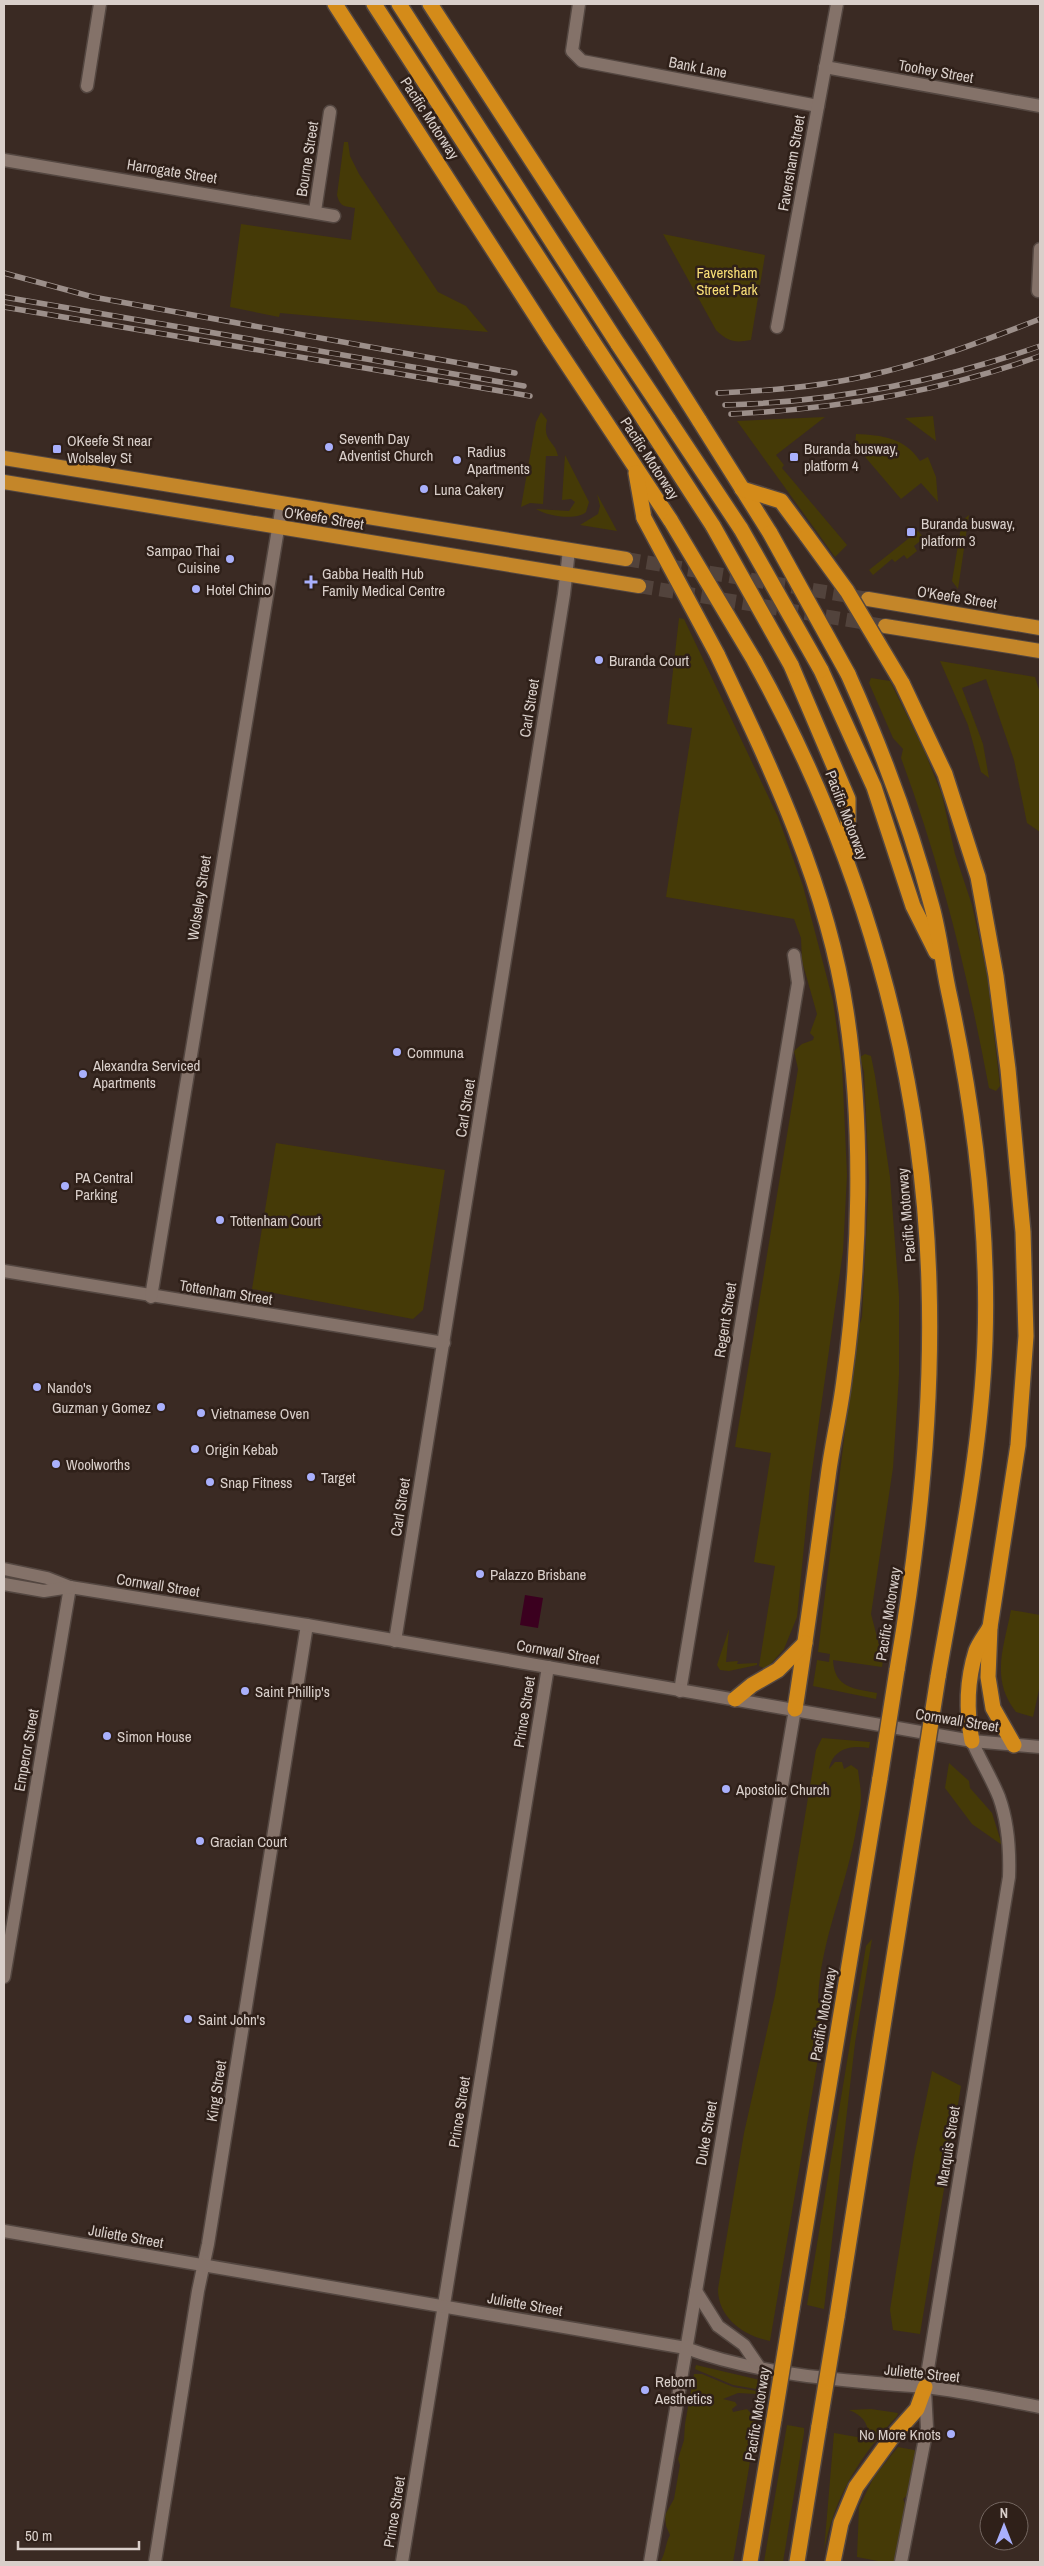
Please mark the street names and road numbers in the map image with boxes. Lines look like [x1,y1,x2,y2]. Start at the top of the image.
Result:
street label: Bank Lane [667,51,729,83]
street label: Toohey Street [897,54,976,88]
street label: Pacific Motorway [396,73,465,164]
street label: Faversham Street [772,113,810,213]
street label: Bourne Street [291,119,323,198]
street label: Harrogate Street [125,154,219,189]
street label: Pacific Motorway [616,413,685,504]
street label: O'Keefe Street [283,501,366,535]
street label: O'Keefe Street [916,580,999,614]
street label: Carl Street [514,677,544,739]
street label: Pacific Motorway [820,767,874,864]
street label: Wolseley Street [182,853,216,942]
street label: Carl Street [450,1077,480,1139]
street label: Pacific Motorway [891,1166,921,1263]
street label: Tottenham Street [178,1274,274,1310]
street label: Regent Street [709,1280,741,1359]
street label: Carl Street [385,1476,415,1538]
street label: Pacific Motorway [870,1565,906,1662]
street label: Cornwall Street [115,1568,202,1602]
street label: Cornwall Street [515,1634,602,1670]
street label: Prince Street [508,1674,540,1749]
street label: Cornwall Street [914,1703,1001,1737]
street label: Emperor Street [8,1707,44,1793]
street label: Pacific Motorway [804,1965,842,2062]
street label: King Street [201,2058,231,2123]
street label: Prince Street [443,2074,475,2149]
street label: Duke Street [690,2099,722,2167]
street label: Marquis Street [931,2104,965,2187]
street label: Juliette Street [87,2219,166,2253]
street label: Juliette Street [486,2287,565,2321]
street label: Juliette Street [883,2359,961,2387]
street label: Pacific Motorway [739,2365,775,2462]
street label: Prince Street [378,2474,410,2549]

